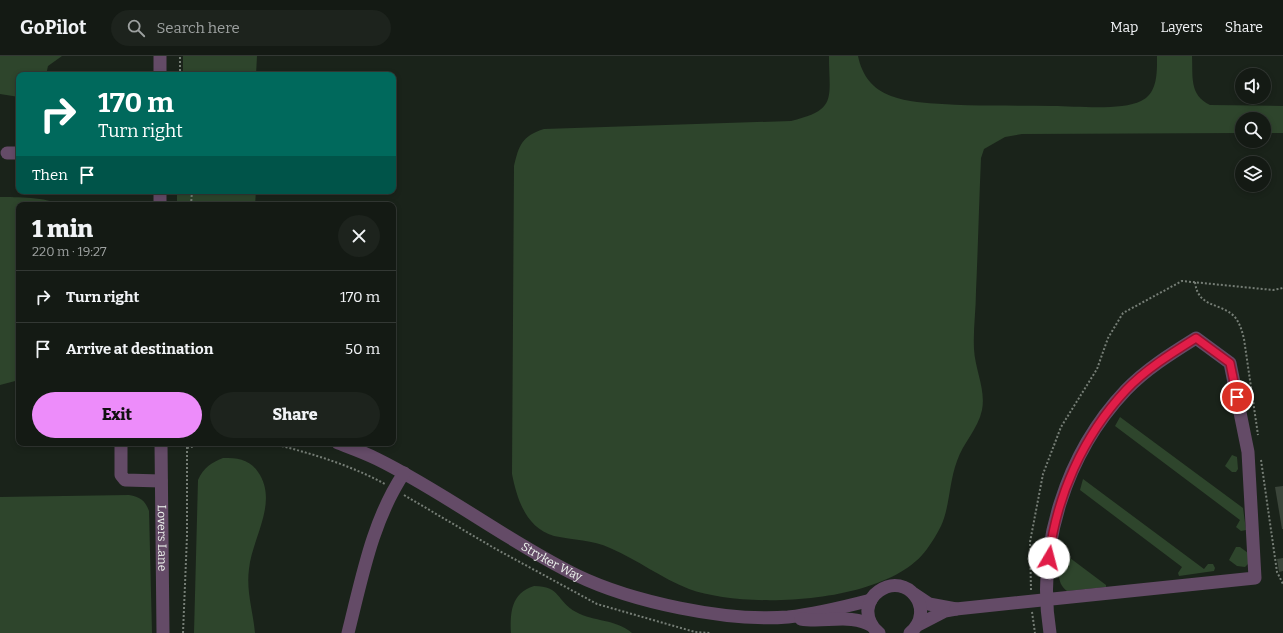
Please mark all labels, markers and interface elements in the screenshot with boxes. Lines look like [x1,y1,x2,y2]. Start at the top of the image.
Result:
search box [111,10,391,46]
text: GoPilot [20,16,87,39]
icon: search [125,17,147,39]
text: Search here [157,19,240,37]
text: Map [1110,19,1138,36]
text: Layers [1160,19,1203,36]
text: Share [1225,19,1263,36]
map controls [1235,68,1271,192]
button: sound [1235,68,1271,104]
text: 170 m [98,86,174,119]
icon: right [32,88,84,140]
button: search [1235,112,1271,148]
text: Turn right [98,120,183,142]
button: layers [1235,156,1271,192]
icon: arrive [76,164,98,186]
text: Then [32,166,68,184]
text: 1 min [32,215,93,243]
button: close [338,215,380,257]
text: 220 m · 19:27 [32,244,107,259]
icon: right [32,286,54,308]
text: Turn right [66,288,139,306]
text: 170 m [340,288,380,306]
icon: arrive [32,338,54,360]
text: Arrive at destination [66,340,213,358]
text: 50 m [345,340,380,358]
pin [1220,380,1254,414]
icon: arrive [1226,386,1248,408]
button: Exit [32,392,202,438]
button: Share [210,392,380,438]
street label: Lovers Lane [155,505,169,571]
position arrow [1028,537,1070,579]
street label: Stryker Way [519,539,585,584]

